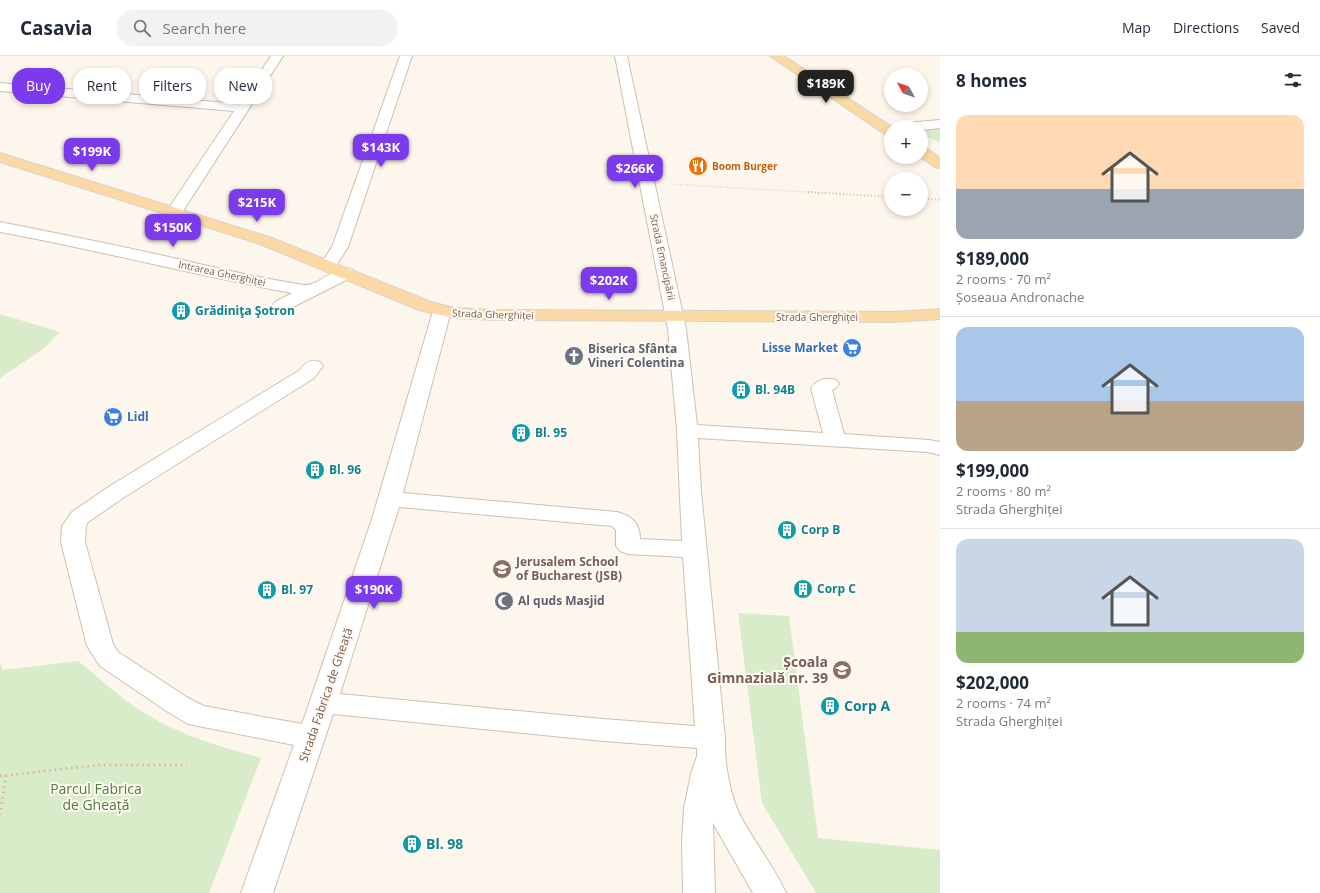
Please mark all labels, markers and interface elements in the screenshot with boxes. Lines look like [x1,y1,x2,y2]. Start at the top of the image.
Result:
search box [117,10,397,46]
text: Casavia [20,15,93,41]
icon: search [131,17,153,39]
text: Search here [163,18,246,38]
text: Map [1122,18,1151,37]
text: Directions [1173,18,1239,37]
text: Saved [1261,18,1300,37]
chip: Buy [12,68,65,104]
chip: Rent [73,68,131,104]
chip: Filters [139,68,206,104]
chip: New [214,68,272,104]
north arrow [884,68,928,112]
map controls [884,68,928,216]
text: 8 homes [956,69,1027,92]
icon: filters [1282,69,1304,91]
pin: $189K [798,70,854,104]
text: $189K [807,74,845,92]
button: + [884,120,928,164]
pin: $143K [353,134,409,168]
pin: $199K [64,138,120,172]
text: $143K [362,138,400,156]
icon: home [1094,141,1166,213]
text: $199K [73,142,111,160]
pin: $266K [607,155,663,189]
restaurant icon: Boom Burger [687,155,709,177]
text: $266K [616,159,654,177]
place label: Boom Burger [712,159,778,173]
button: − [884,172,928,216]
pin: $215K [229,189,285,223]
text: $215K [238,193,276,211]
street label: Strada Emancipării [647,213,679,301]
pin: $150K [145,214,201,248]
text: $150K [154,218,192,236]
text: $189,000 [956,247,1029,270]
street label: Intrarea Gherghiței [177,257,267,289]
pin: $202K [581,267,637,301]
text: 2 rooms · 70 m² [956,270,1051,288]
text: $202K [590,271,628,289]
text: Șoseaua Andronache [956,288,1084,306]
building icon: Grădiniţa Şotron [170,300,192,322]
place label: Grădiniţa Şotron [195,302,295,319]
street label: Strada Gherghiței [452,306,534,322]
street label: Strada Gherghiței [776,310,858,324]
supermarket icon: Lisse Market [841,337,863,359]
place label: Lisse Market [762,339,838,356]
place label: Biserica Sfânta Vineri Colentina [588,340,684,371]
church icon: Biserica Sfânta Vineri Colentina [563,345,585,367]
icon: home [1094,353,1166,425]
building icon: Bl. 94B [730,379,752,401]
place label: Bl. 94B [755,381,795,398]
supermarket icon: Lidl [102,406,124,428]
place label: Lidl [127,408,149,425]
building icon: Bl. 95 [510,422,532,444]
place label: Bl. 95 [535,424,567,441]
building icon: Bl. 96 [304,459,326,481]
text: $199,000 [956,459,1029,482]
place label: Bl. 96 [329,461,361,478]
text: 2 rooms · 80 m² [956,482,1051,500]
text: Strada Gherghiței [956,500,1062,518]
building icon: Corp B [776,519,798,541]
place label: Corp B [801,521,840,538]
place label: Jerusalem School of Bucharest (JSB) [515,553,622,584]
school or university icon: Jerusalem School of Bucharest (JSB) [491,558,513,580]
icon: home [1094,565,1166,637]
pin: $190K [346,576,402,610]
building icon: Corp C [792,578,814,600]
building icon: Bl. 97 [256,579,278,601]
text: $190K [355,580,393,598]
place label: Corp C [817,580,856,597]
place label: Bl. 97 [281,581,313,598]
mosque icon: Al quds Masjid [493,590,515,612]
place label: Al quds Masjid [518,592,605,609]
street label: Strada Fabrica de Gheață [295,625,356,764]
place label: Școala Gimnazială nr. 39 [707,652,828,687]
school or university icon: Școala Gimnazială nr. 39 [831,659,853,681]
text: $202,000 [956,671,1029,694]
text: 2 rooms · 74 m² [956,694,1051,712]
building icon: Corp A [819,695,841,717]
place label: Corp A [844,696,890,715]
text: Strada Gherghiței [956,712,1062,730]
park label: Parcul Fabrica de Gheață [50,779,142,814]
building icon: Bl. 98 [401,833,423,855]
place label: Bl. 98 [426,834,463,853]

